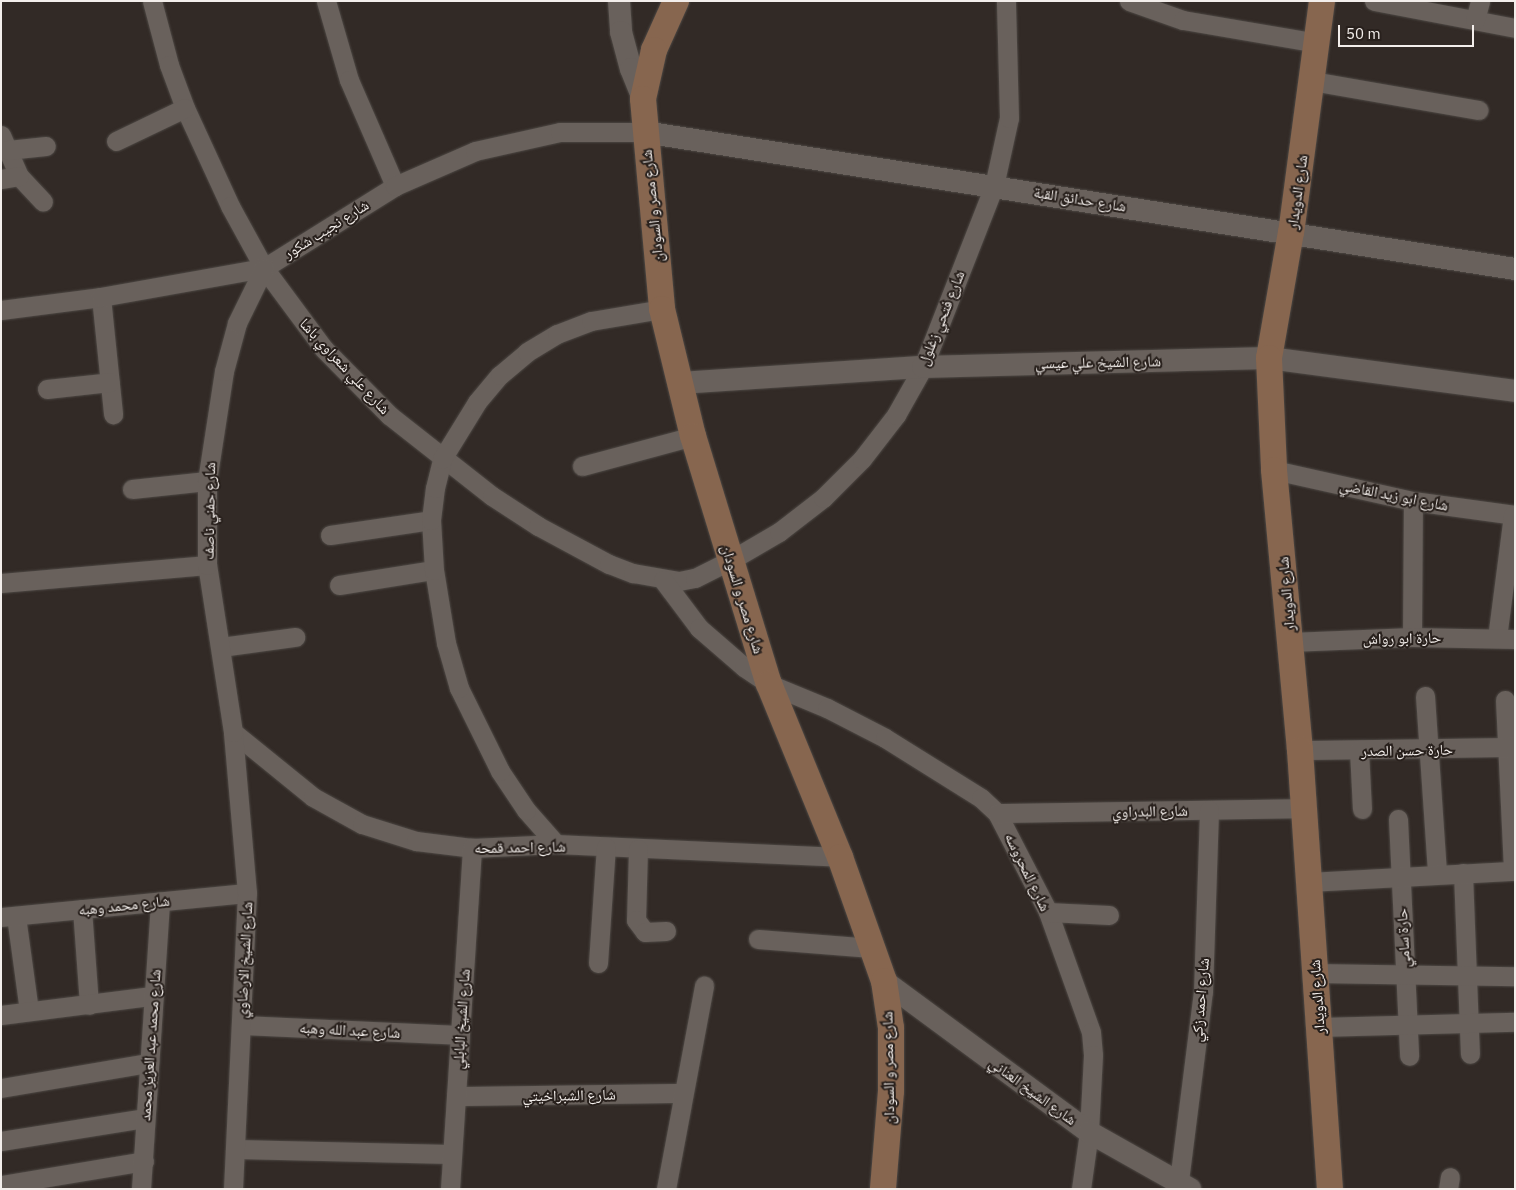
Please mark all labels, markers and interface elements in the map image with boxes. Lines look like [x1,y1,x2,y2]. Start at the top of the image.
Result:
scale bar [1341,15,1477,47]
text: 50 m [1346,24,1381,43]
street label: شارع مصر و السودان [637,149,667,263]
street label: شارع الدويدار [1283,154,1311,230]
street label: شارع حدائق القبة [1033,183,1127,215]
street label: شارع نجيب شكور [280,196,372,262]
street label: شارع فتحي زغلول [914,268,968,368]
street label: شارع علي شعراوي باشا [296,314,394,418]
street label: شارع الشيخ علي عيسي [1035,352,1161,372]
street label: شارع حفني ناصف [199,462,219,560]
street label: شارع ابو زيد القاضي [1338,476,1450,514]
street label: شارع مصر و السودان [718,542,768,656]
street label: شارع الدويدار [1274,556,1298,632]
street label: حارة ابو رواش [1363,628,1441,648]
street label: حارة حسن الصدر [1361,740,1453,760]
street label: شارع البدراوي [1112,801,1188,821]
street label: شارع المحروسه [1001,830,1055,914]
street label: شارع احمد قمحه [474,837,566,857]
street label: شارع محمد وهبه [78,891,170,919]
street label: شارع الشيخ الارضاوي [232,901,256,1019]
street label: حارة سامي [1392,908,1414,968]
street label: شارع احمد زكي [1187,957,1213,1043]
street label: شارع الدويدار [1305,959,1329,1035]
street label: شارع محمد عبد العزيز محمد [136,968,164,1122]
street label: شارع الشيخ البابلي [449,968,473,1070]
street label: شارع مصر و السودان [878,1011,898,1125]
street label: شارع عبد الله وهبه [299,1018,401,1042]
street label: شارع الشيخ العناني [986,1053,1080,1129]
street label: شارع الشبراخيتي [522,1085,616,1105]

